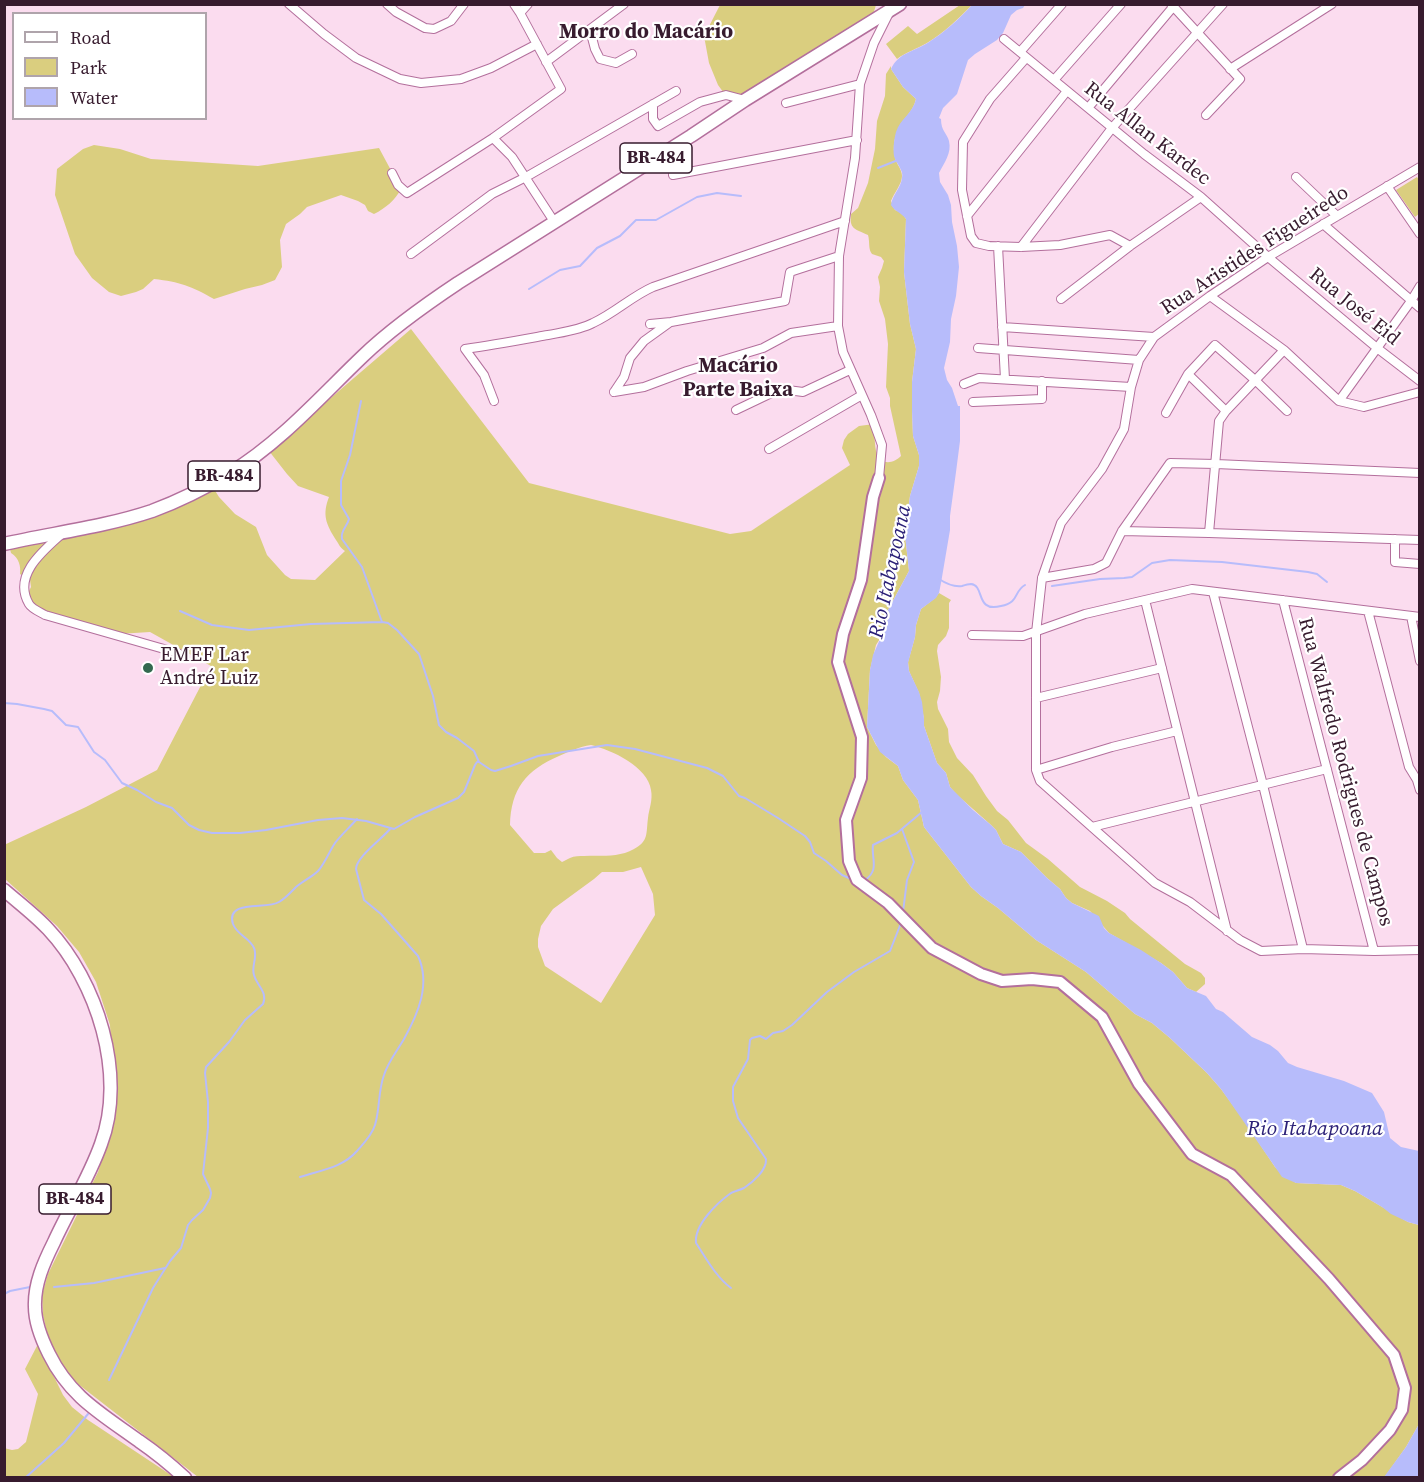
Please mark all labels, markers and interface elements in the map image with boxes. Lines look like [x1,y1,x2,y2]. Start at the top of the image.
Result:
legend [12,12,207,120]
district label: Morro do Macário [559,20,733,46]
text: Road [70,25,111,50]
text: Park [70,55,107,80]
street label: Rua Allan Kardec [1079,77,1215,191]
text: Water [70,85,118,110]
road number: BR-484 [620,143,692,173]
street label: Rua Aristides Figueiredo [1157,181,1353,321]
street label: Rua José Eid [1304,263,1404,351]
district label: Macário Parte Baixa [683,354,793,404]
road number: BR-484 [188,461,260,491]
water label: Rio Itabapoana [865,503,917,641]
street label: Rua Walfredo Rodrigues de Campos [1292,615,1398,929]
place label: EMEF Lar André Luiz [160,644,258,691]
marker: EMEF Lar André Luiz [141,661,155,675]
water label: Rio Itabapoana [1247,1117,1383,1143]
road number: BR-484 [39,1184,111,1214]

